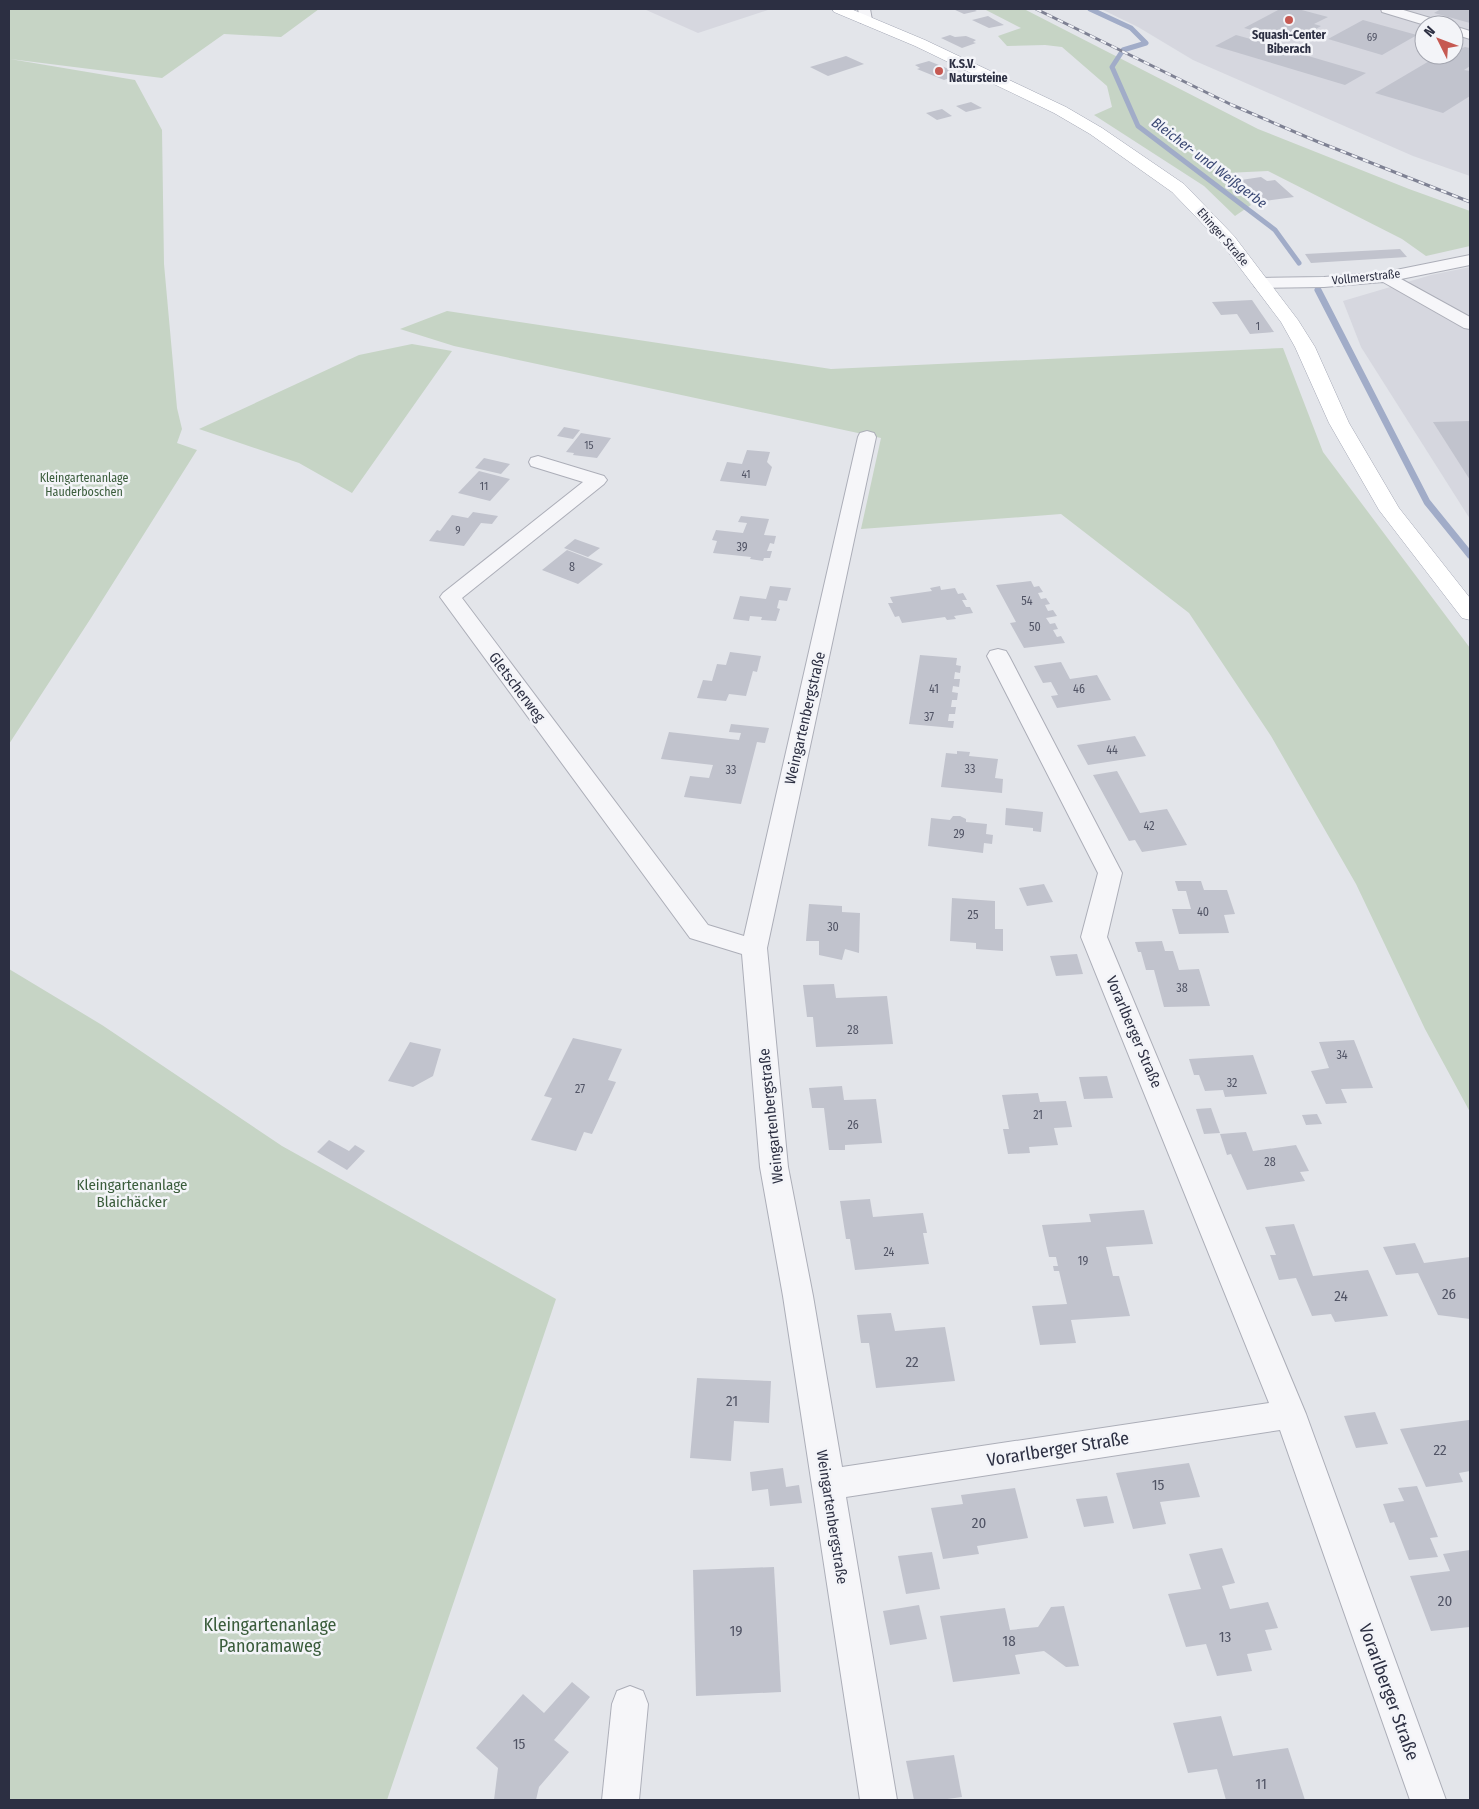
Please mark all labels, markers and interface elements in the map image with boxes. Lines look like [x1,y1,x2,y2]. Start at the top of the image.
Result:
marker: Squash-Center Biberach [1283,14,1295,26]
north arrow [1414,15,1464,65]
text: N [1421,23,1439,40]
place label: Squash-Center Biberach [1252,28,1327,56]
house number: 69 [1367,31,1377,44]
place label: K.S.V. Natursteine [949,57,1008,85]
marker: K.S.V. Natursteine [933,65,945,77]
water label: Bleicher- und Weißgerbe [1148,114,1270,212]
street label: Ehinger Straße [1194,205,1252,269]
street label: Vollmerstraße [1331,266,1401,288]
house number: 1 [1256,320,1260,333]
house number: 15 [584,439,594,452]
house number: 41 [741,468,751,481]
park label: Kleingartenanlage Hauderboschen [40,471,128,499]
house number: 11 [480,480,488,493]
house number: 9 [455,524,461,537]
house number: 39 [736,540,748,554]
house number: 8 [569,560,575,574]
house number: 54 [1021,594,1033,608]
house number: 50 [1029,620,1041,634]
street label: Gletscherweg [485,649,549,725]
street label: Weingartenbergstraße [781,650,829,786]
house number: 41 [929,682,939,696]
house number: 46 [1073,682,1085,696]
house number: 37 [924,710,934,724]
house number: 44 [1106,743,1118,757]
house number: 33 [965,762,975,776]
house number: 33 [726,763,736,777]
house number: 42 [1144,819,1154,833]
house number: 29 [953,827,965,841]
house number: 40 [1197,905,1209,919]
house number: 25 [968,908,979,922]
house number: 30 [827,920,839,934]
street label: Vorarlberger Straße [1102,973,1166,1091]
house number: 38 [1176,981,1188,995]
house number: 28 [847,1023,859,1037]
street label: Weingartenbergstraße [755,1048,787,1184]
house number: 34 [1336,1048,1348,1062]
house number: 32 [1227,1076,1237,1090]
house number: 27 [575,1082,585,1096]
house number: 21 [1033,1108,1043,1122]
house number: 26 [847,1118,859,1132]
house number: 28 [1264,1155,1276,1169]
park label: Kleingartenanlage Blaichäcker [77,1176,187,1211]
house number: 24 [884,1245,895,1259]
house number: 19 [1078,1254,1088,1268]
house number: 26 [1442,1285,1456,1303]
house number: 24 [1334,1287,1348,1305]
house number: 22 [905,1353,919,1371]
house number: 21 [726,1392,738,1410]
street label: Vorarlberger Straße [985,1427,1131,1471]
house number: 22 [1433,1441,1447,1459]
street label: Weingartenbergstraße [812,1449,852,1585]
house number: 15 [1152,1476,1164,1494]
house number: 20 [972,1514,986,1532]
house number: 20 [1438,1592,1452,1610]
park label: Kleingartenanlage Panoramaweg [204,1614,337,1657]
street label: Vorarlberger Straße [1354,1621,1424,1763]
house number: 19 [729,1622,743,1640]
house number: 13 [1219,1628,1232,1646]
house number: 18 [1002,1632,1016,1650]
house number: 15 [513,1735,525,1753]
house number: 11 [1255,1775,1267,1793]

